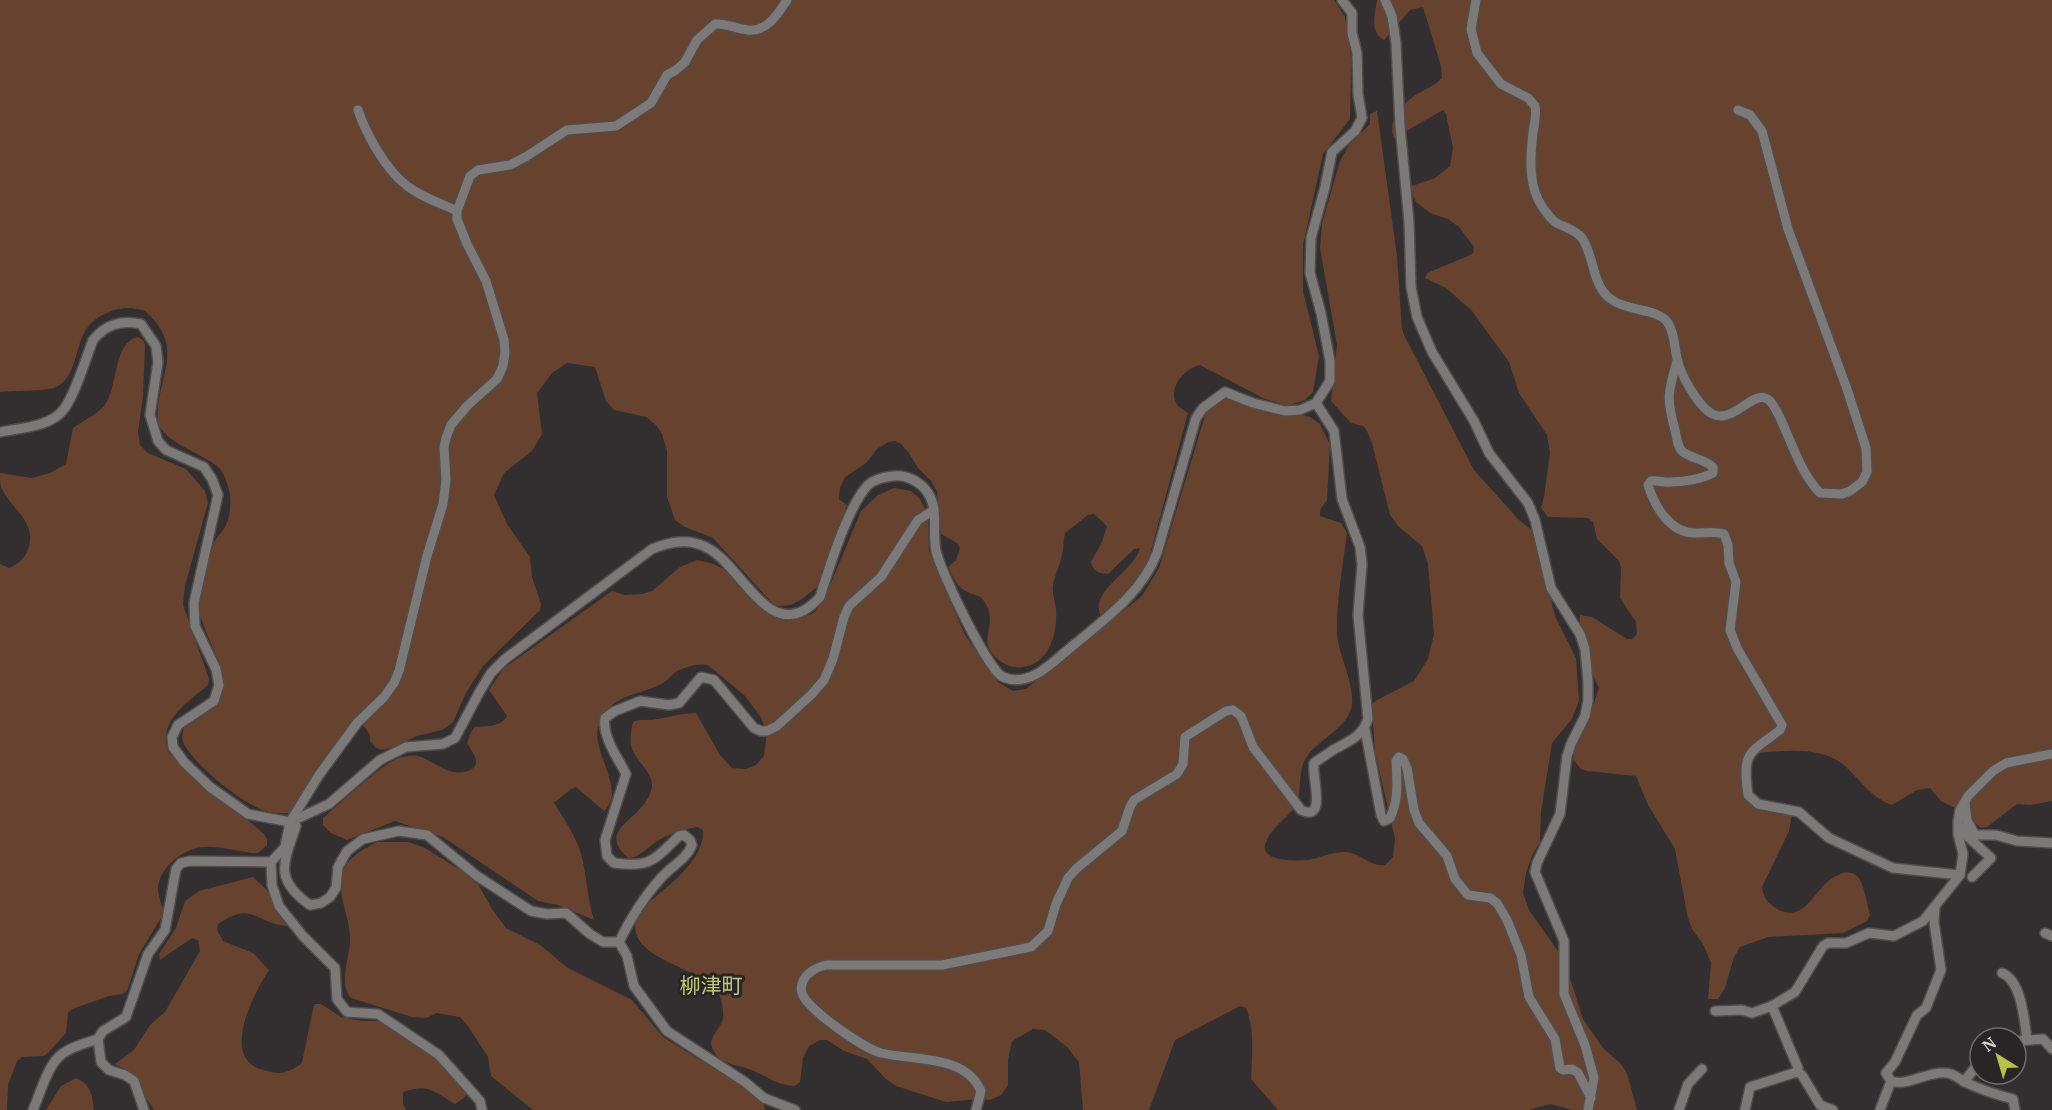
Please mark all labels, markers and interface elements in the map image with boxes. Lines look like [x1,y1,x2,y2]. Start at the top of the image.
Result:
district label: 柳津町 [680,971,743,999]
north arrow [1968,1026,2028,1086]
text: N [1978,1032,2000,1056]

